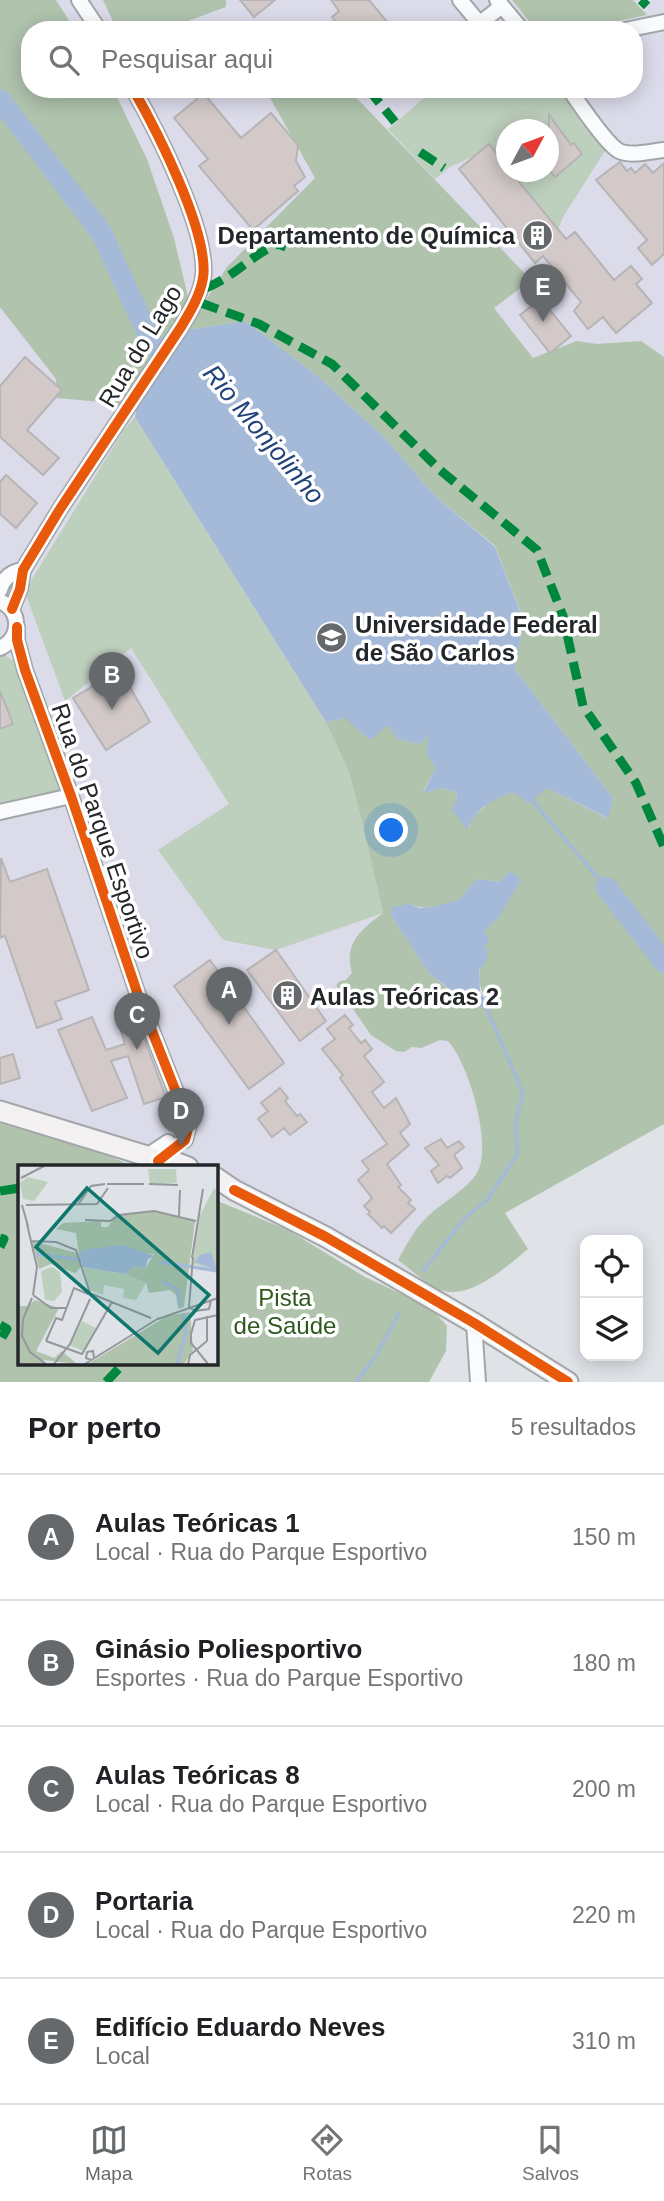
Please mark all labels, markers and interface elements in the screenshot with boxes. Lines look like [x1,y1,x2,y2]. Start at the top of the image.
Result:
search box [21,21,643,98]
icon: search [45,41,83,79]
text: Pesquisar aqui [101,44,273,74]
north arrow [496,119,559,182]
building icon: Departamento de Química [521,218,555,252]
place label: Departamento de Química [218,222,516,249]
pin: E [520,264,566,322]
street label: Rua do Lago [93,280,187,412]
water label: Rio Monjolinho [197,358,331,510]
place label: Universidade Federal de São Carlos [355,611,598,666]
school or university icon: Universidade Federal de São Carlos [315,621,349,655]
pin: B [89,652,135,710]
street label: Rua do Parque Esportivo [47,700,159,962]
your location [374,813,408,847]
pin: A [206,967,252,1025]
building icon: Aulas Teóricas 2 [270,979,304,1013]
place label: Aulas Teóricas 2 [310,983,499,1010]
pin: C [114,992,160,1050]
pin: D [158,1088,204,1146]
inset map [18,1165,217,1364]
map controls [580,1235,643,1361]
button: locate [580,1235,643,1298]
park label: Pista de Saúde [234,1284,336,1339]
button: layers [580,1298,643,1361]
text: Por perto [28,1411,161,1444]
text: 5 resultados [511,1414,636,1440]
text: Aulas Teóricas 1 [95,1508,300,1538]
text: A [43,1524,59,1550]
text: 150 m [572,1524,636,1550]
text: Local · Rua do Parque Esportivo [95,1539,427,1565]
text: Ginásio Poliesportivo [95,1634,362,1664]
text: B [43,1650,59,1676]
text: 180 m [572,1650,636,1676]
text: Esportes · Rua do Parque Esportivo [95,1665,463,1691]
text: Aulas Teóricas 8 [95,1760,300,1790]
text: C [43,1776,59,1802]
text: 200 m [572,1776,636,1802]
text: Local · Rua do Parque Esportivo [95,1791,427,1817]
text: Portaria [95,1886,193,1916]
text: D [43,1902,59,1928]
text: 220 m [572,1902,636,1928]
text: Local · Rua do Parque Esportivo [95,1917,427,1943]
text: Edifício Eduardo Neves [95,2012,385,2042]
text: E [43,2028,59,2054]
text: 310 m [572,2028,636,2054]
text: Local [95,2043,150,2069]
tab: Mapa [85,2121,132,2185]
tab: Rotas [302,2121,352,2185]
tab: Salvos [522,2121,579,2185]

